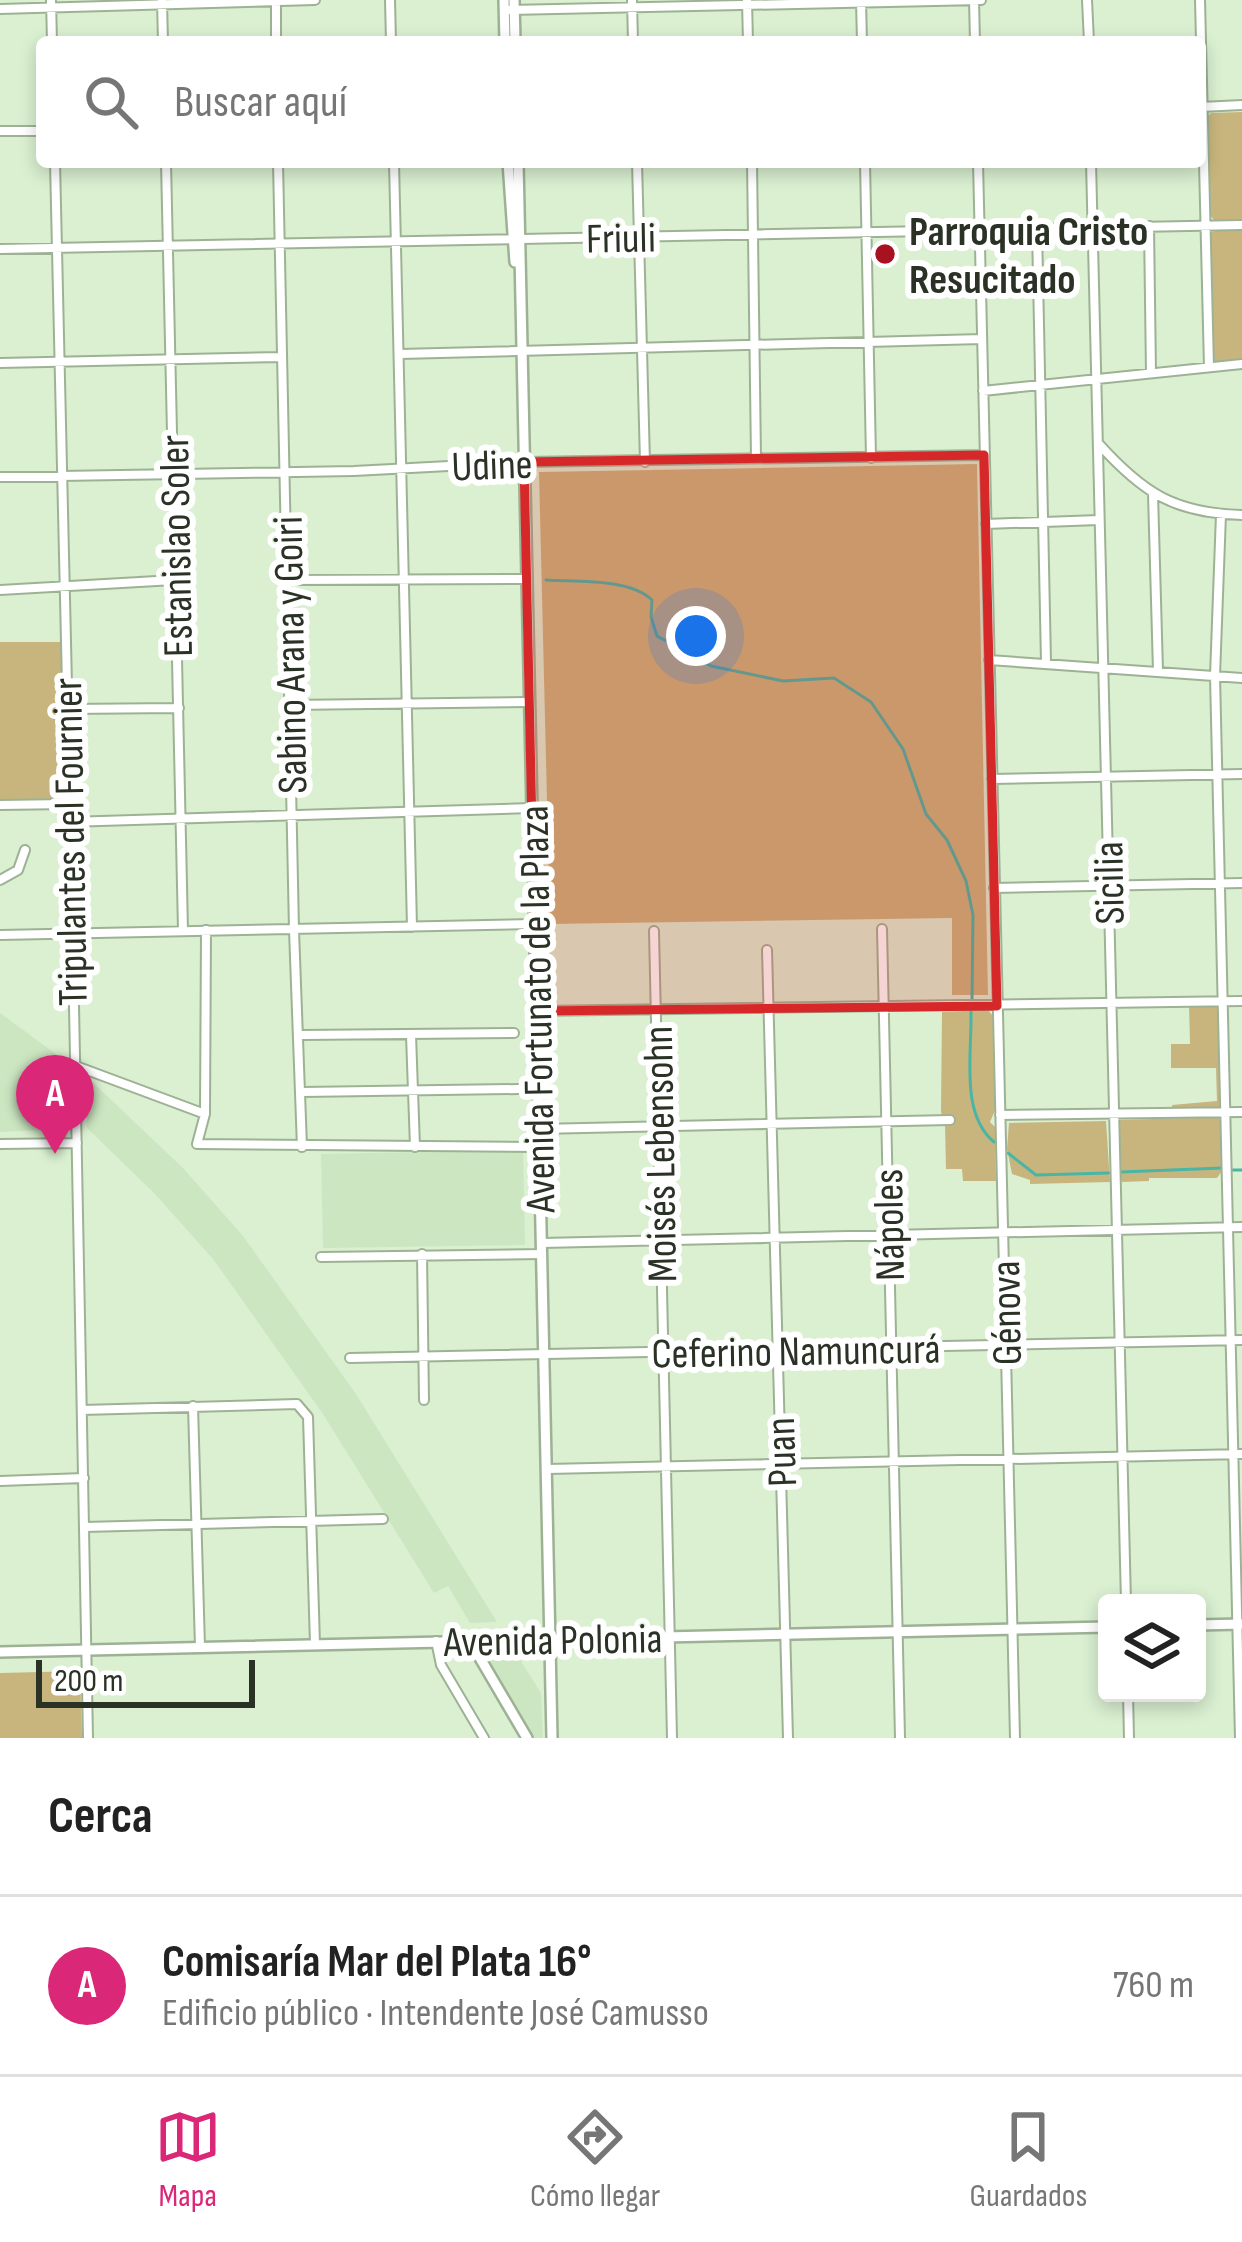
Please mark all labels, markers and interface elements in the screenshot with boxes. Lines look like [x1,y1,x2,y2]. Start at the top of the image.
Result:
search box [36,36,1206,168]
icon: search [78,69,144,135]
text: Buscar aquí [174,75,347,130]
place label: Parroquia Cristo Resucitado [909,207,1148,306]
street label: Friuli [586,213,656,266]
marker: Parroquia Cristo Resucitado [872,241,898,267]
street label: Estanislao Soler [150,434,205,658]
street label: Udine [451,440,533,493]
street label: Sabino Arana y Goiri [264,516,319,794]
your location [666,606,726,666]
street label: Tripulantes del Fournier [43,677,100,1006]
street label: Avenida Fortunato de la Plaza [509,805,568,1214]
street label: Sicilia [1084,841,1137,925]
street label: Moisés Lebensohn [634,1025,689,1283]
pin: A [16,1055,94,1154]
street label: Nápoles [864,1168,917,1281]
street label: Génova [981,1260,1034,1366]
street label: Ceferino Namuncurá [651,1324,941,1381]
street label: Puan [756,1416,809,1488]
map controls [1098,1594,1206,1702]
button: layers [1098,1594,1206,1702]
street label: Avenida Polonia [442,1614,663,1669]
scale bar [36,1654,255,1707]
text: 200 m [54,1661,123,1701]
text: Cerca [48,1786,153,1847]
text: Comisaría Mar del Plata 16° [162,1935,591,1990]
text: A [78,1962,96,2009]
text: 760 m [1113,1962,1194,2009]
text: Edificio público · Intendente José Camusso [162,1990,709,2037]
tab: Mapa [155,2104,221,2216]
tab: Cómo llegar [530,2104,660,2216]
tab: Guardados [970,2104,1087,2216]

